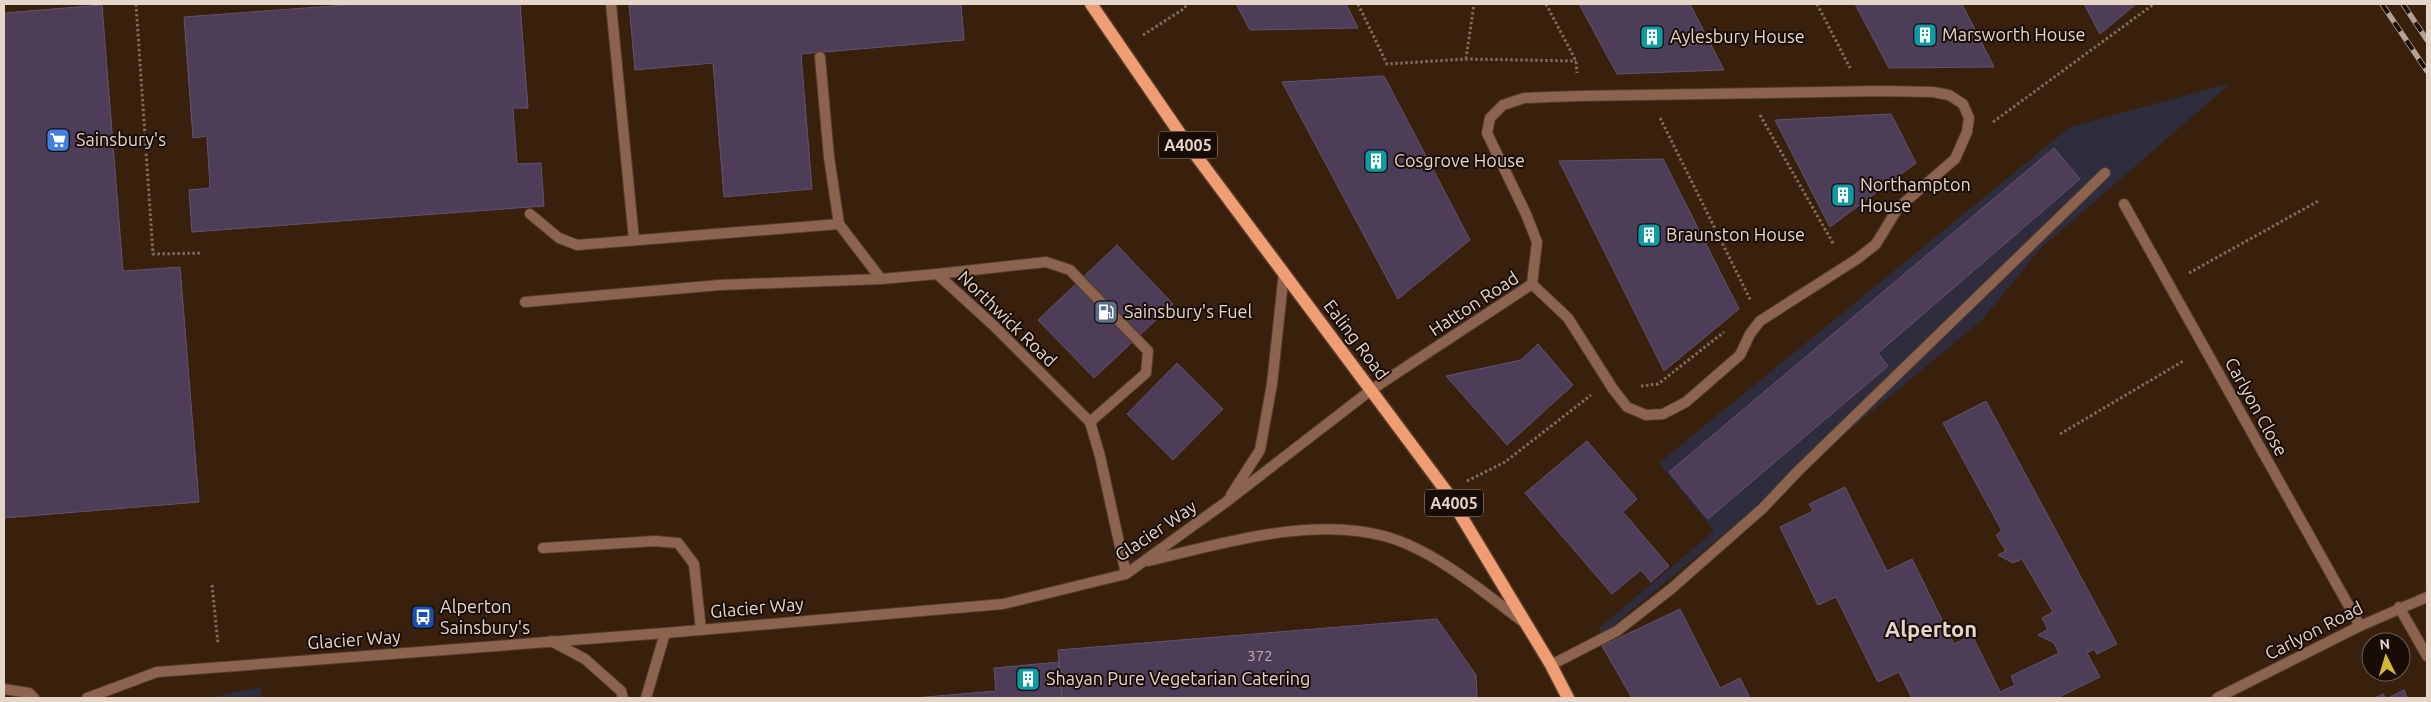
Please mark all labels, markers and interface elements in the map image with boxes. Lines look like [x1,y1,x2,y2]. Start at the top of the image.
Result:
building icon: Marsworth House [1912,22,1938,48]
building icon: Aylesbury House [1639,24,1665,50]
place label: Marsworth House [1942,24,2085,44]
place label: Aylesbury House [1670,26,1805,46]
supermarket icon: Sainsbury's [45,127,71,153]
place label: Sainsbury's [76,129,166,149]
road number: A4005 [1159,132,1217,158]
building icon: Cosgrove House [1363,148,1389,174]
place label: Cosgrove House [1394,150,1525,170]
place label: Northampton House [1860,174,1971,215]
building icon: Northampton House [1830,182,1856,208]
building icon: Braunston House [1636,222,1662,248]
place label: Braunston House [1666,224,1805,244]
street label: Northwick Road [954,266,1061,370]
street label: Hatton Road [1425,267,1522,339]
street label: Ealing Road [1320,296,1393,383]
fuel station icon: Sainsbury's Fuel [1093,299,1119,325]
place label: Sainsbury's Fuel [1124,301,1253,321]
street label: Carlyon Close [2222,354,2292,459]
road number: A4005 [1425,489,1483,516]
street label: Glacier Way [1111,495,1200,565]
street label: Glacier Way [709,593,805,621]
place label: Alperton Sainsbury's [440,596,530,637]
street label: Carlyon Road [2261,597,2366,663]
bus stop icon: Alperton Sainsbury's [410,604,436,630]
district label: Alperton [1885,616,1977,641]
street label: Glacier Way [306,626,402,652]
north arrow [2361,632,2411,682]
text: N [2379,636,2391,652]
house number: 372 [1247,647,1273,664]
building icon: Shayan Pure Vegetarian Catering [1015,666,1041,692]
place label: Shayan Pure Vegetarian Catering [1046,668,1310,688]

